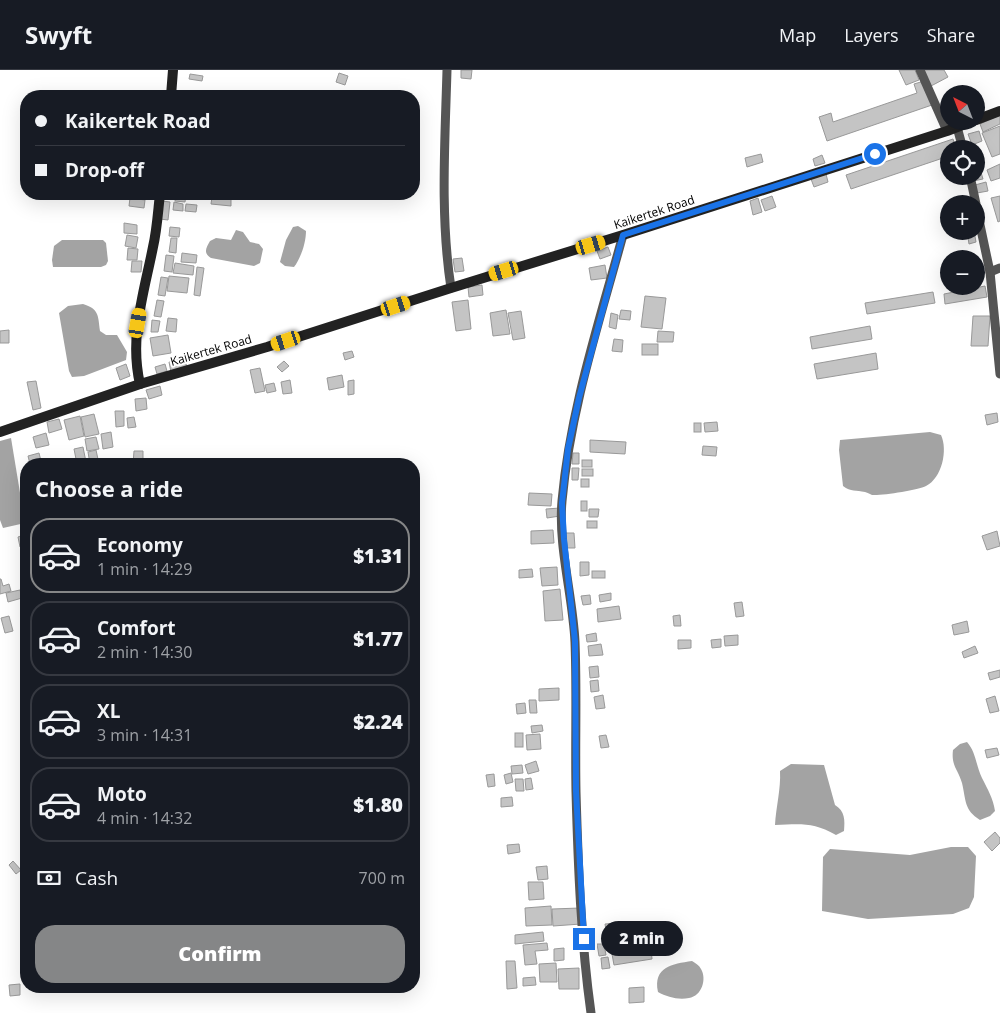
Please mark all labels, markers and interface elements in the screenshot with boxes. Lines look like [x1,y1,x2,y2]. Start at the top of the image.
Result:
text: Swyft [25,18,92,51]
text: Map [779,23,816,47]
text: Layers [844,23,899,47]
text: Share [927,23,975,47]
north arrow [940,85,985,130]
map controls [940,85,985,295]
text: Kaikertek Road [65,108,211,134]
button: locate [940,140,985,185]
route start [864,143,886,165]
text: Drop-off [65,157,144,183]
street label: Kaikertek Road [611,191,697,233]
button: + [940,195,985,240]
car [574,234,607,256]
button: − [940,250,985,295]
car [487,259,520,283]
car [379,294,412,318]
car [128,307,147,339]
car [269,329,302,353]
street label: Kaikertek Road [168,330,254,370]
text: Choose a ride [35,473,183,503]
text: Economy [97,532,183,558]
icon: car [37,533,82,578]
text: $1.31 [353,543,403,569]
text: 1 min · 14:29 [97,558,192,580]
text: Comfort [97,615,176,641]
icon: car [37,616,82,661]
text: $1.77 [353,626,403,652]
text: 2 min · 14:30 [97,641,192,663]
text: XL [97,698,120,724]
icon: car [37,699,82,744]
text: $2.24 [353,709,403,735]
text: 3 min · 14:31 [97,724,192,746]
text: Moto [97,781,147,807]
icon: car [37,782,82,827]
text: $1.80 [353,792,403,818]
text: 4 min · 14:32 [97,807,192,829]
icon: cash [35,864,63,892]
text: Cash [75,865,118,891]
text: 700 m [359,867,405,889]
callout: 2 min [602,922,684,956]
button: Confirm [35,925,405,983]
text: 2 min [619,927,665,949]
route end [573,928,595,950]

